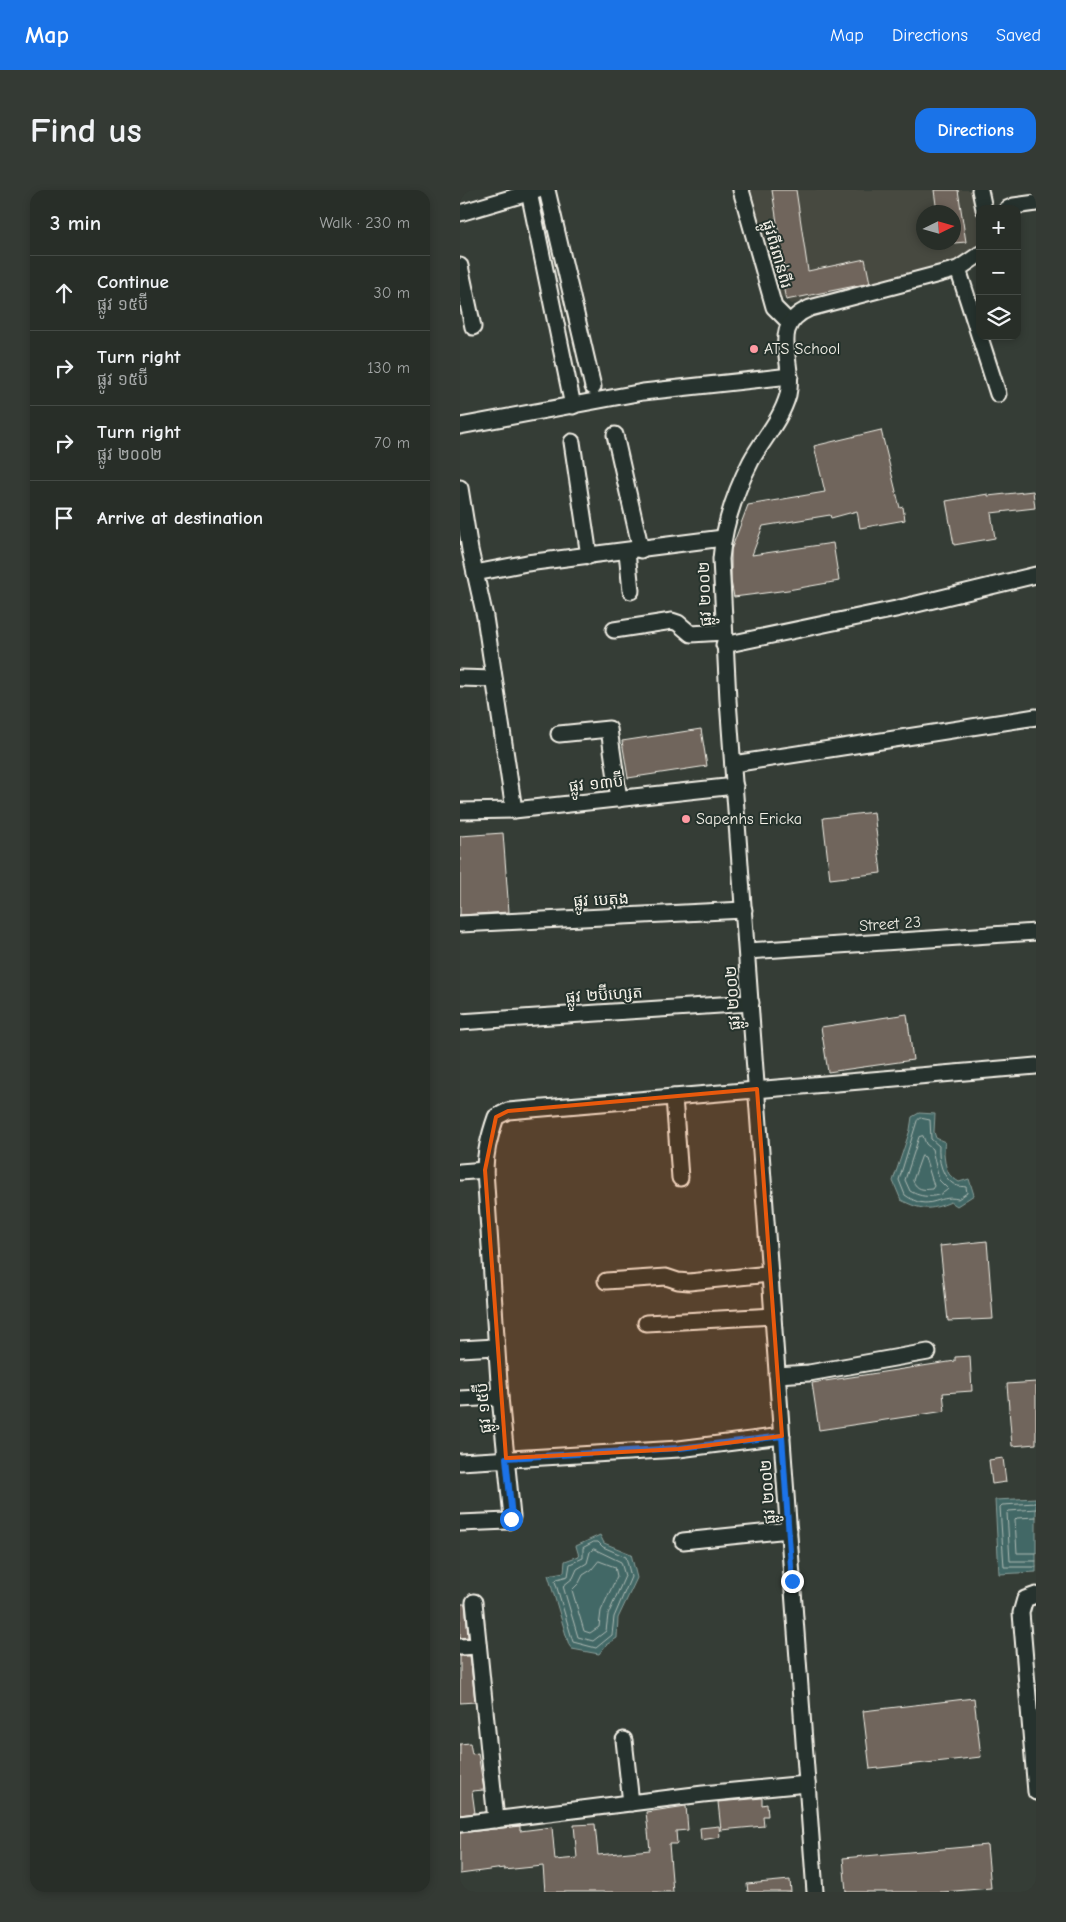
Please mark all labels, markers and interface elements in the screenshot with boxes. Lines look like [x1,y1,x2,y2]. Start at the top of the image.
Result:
text: Map [25,21,69,49]
text: Map [830,25,864,46]
text: Directions [892,25,968,46]
text: Saved [996,25,1041,46]
button: Directions [915,108,1036,153]
text: Find us [30,110,142,151]
north arrow [916,205,961,250]
map controls [976,205,1021,340]
button: + [976,205,1021,250]
text: 3 min [50,211,101,235]
text: Walk · 230 m [319,214,410,232]
street label: ផ្លូវពីរពាន់ពីរ [754,218,797,292]
button: − [976,250,1021,295]
text: Continue [97,271,169,293]
icon: ahead [50,279,78,307]
text: 30 m [374,284,410,302]
button: layers [976,295,1021,340]
text: ផ្លូវ ១៥ប៊ី [97,296,148,314]
place label: ATS School [764,340,840,358]
marker: ATS School [748,343,760,355]
text: Turn right [97,346,181,368]
icon: right [50,354,78,382]
text: 130 m [367,359,410,377]
text: ផ្លូវ ១៥ប៊ី [97,371,148,389]
text: Turn right [97,421,181,443]
icon: right [50,429,78,457]
text: 70 m [374,434,410,452]
text: ផ្លូវ ២០០២ [97,446,162,464]
icon: arrive [50,504,78,532]
text: Arrive at destination [97,507,263,529]
street label: ផ្លូវ ២០០២ [695,561,720,627]
street label: ផ្លូវ ១៣ប៊ី [567,768,625,801]
place label: Sapenhs Ericka [696,810,802,828]
marker: Sapenhs Ericka [680,813,692,825]
street label: ផ្លូវ បេតុង [573,890,630,915]
street label: Street 23 [859,913,921,935]
street label: ផ្លូវ ២០០២ [722,965,749,1031]
street label: ផ្លូវ ២ប៊ីហ្សេត [565,980,644,1011]
street label: ផ្លូវ ១៥ប៊ី [469,1381,500,1435]
street label: ផ្លូវ ២០០២ [757,1459,784,1525]
route start [500,1508,523,1531]
route end [781,1570,804,1593]

